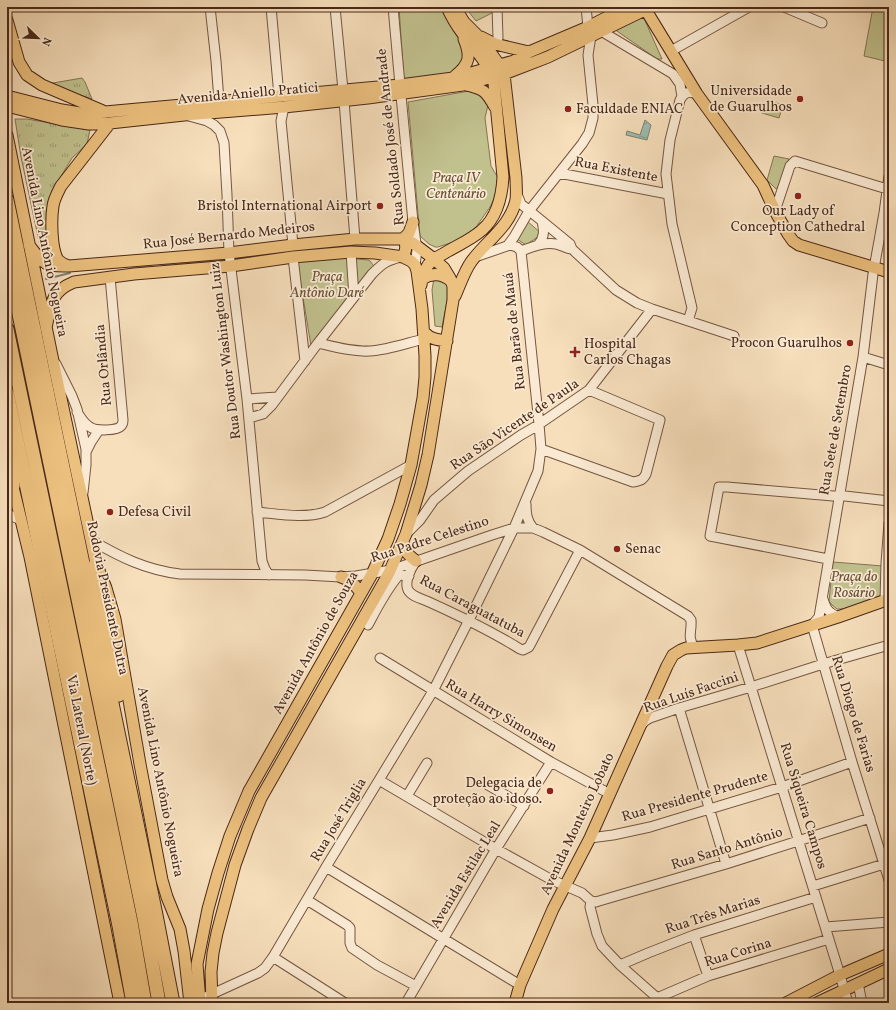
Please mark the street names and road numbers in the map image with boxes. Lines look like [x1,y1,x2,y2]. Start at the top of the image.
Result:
street label: Rua Soldado José de Andrade [372,47,410,226]
street label: Avenida Aniello Pratici [177,78,319,110]
street label: Avenida Lino Antônio Nogueira [16,145,72,339]
street label: Rua Existente [573,153,660,187]
street label: Rua José Bernardo Medeiros [142,218,316,254]
street label: Rua Doutor Washington Luiz [206,262,246,440]
street label: Rua Barão de Mauá [499,271,531,391]
street label: Rua Orlândia [91,323,117,407]
street label: Rua Sete de Setembro [815,363,857,497]
street label: Rua São Vicente de Paula [447,375,583,475]
street label: Rua Padre Celestino [369,512,491,568]
street label: Rodovia Presidente Dutra [81,519,133,677]
street label: Avenida Antônio de Souza [269,568,363,718]
street label: Rua Caraguatatuba [416,571,528,643]
street label: Rua Diogo de Farias [826,653,880,775]
street label: Rua Luís Faccini [641,668,741,718]
street label: Via Lateral (Norte) [61,673,101,787]
street label: Rua Harry Simonsen [441,675,561,757]
street label: Avenida Lino Antônio Nogueira [132,685,188,879]
street label: Rua Siqueira Campos [775,740,831,872]
street label: Avenida Monteiro Lobato [537,750,619,898]
street label: Rua Presidente Prudente [620,767,771,827]
street label: Rua José Triglia [307,775,372,865]
street label: Avenida Estilac Leal [426,818,506,932]
street label: Rua Santo Antônio [669,823,785,875]
street label: Rua Três Marias [663,891,763,939]
street label: Rua Corina [702,934,774,972]

